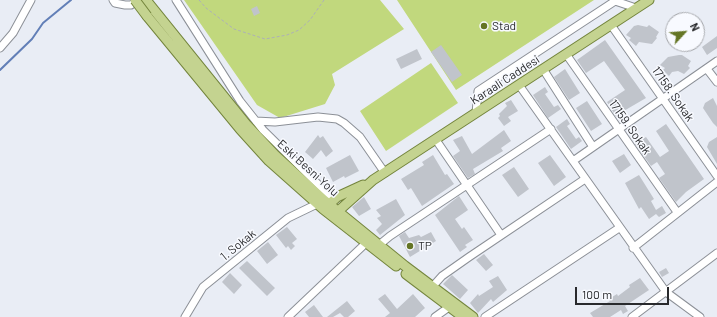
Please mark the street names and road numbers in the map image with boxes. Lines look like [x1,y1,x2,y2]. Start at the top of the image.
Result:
street label: Karaali Caddesi [468,52,542,108]
street label: 17158. Sokak [649,64,697,124]
street label: 17159. Sokak [606,97,654,157]
street label: Eski Besni Yolu [274,137,342,199]
street label: 1. Sokak [217,226,259,264]

